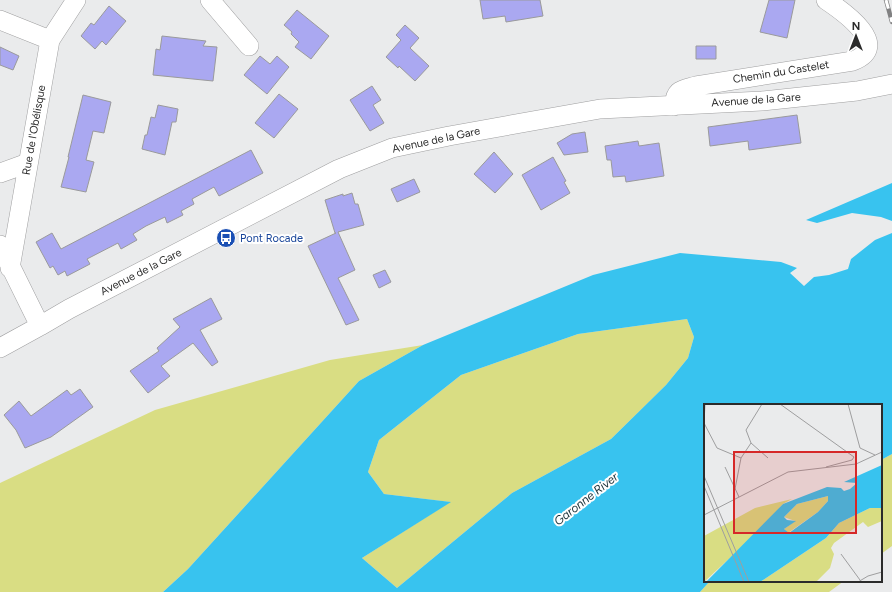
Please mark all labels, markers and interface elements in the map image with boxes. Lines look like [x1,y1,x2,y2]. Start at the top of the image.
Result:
north arrow [836,16,876,56]
text: N [852,20,860,33]
street label: Chemin du Castelet [732,58,830,86]
street label: Rue de l'Obélisque [20,84,48,176]
street label: Avenue de la Gare [711,90,801,110]
street label: Avenue de la Gare [391,124,481,156]
bus stop icon: Pont Rocade [215,227,237,249]
place label: Pont Rocade [240,232,303,245]
street label: Avenue de la Gare [98,246,184,298]
inset map [704,404,882,582]
water label: Garonne River [551,469,621,528]

